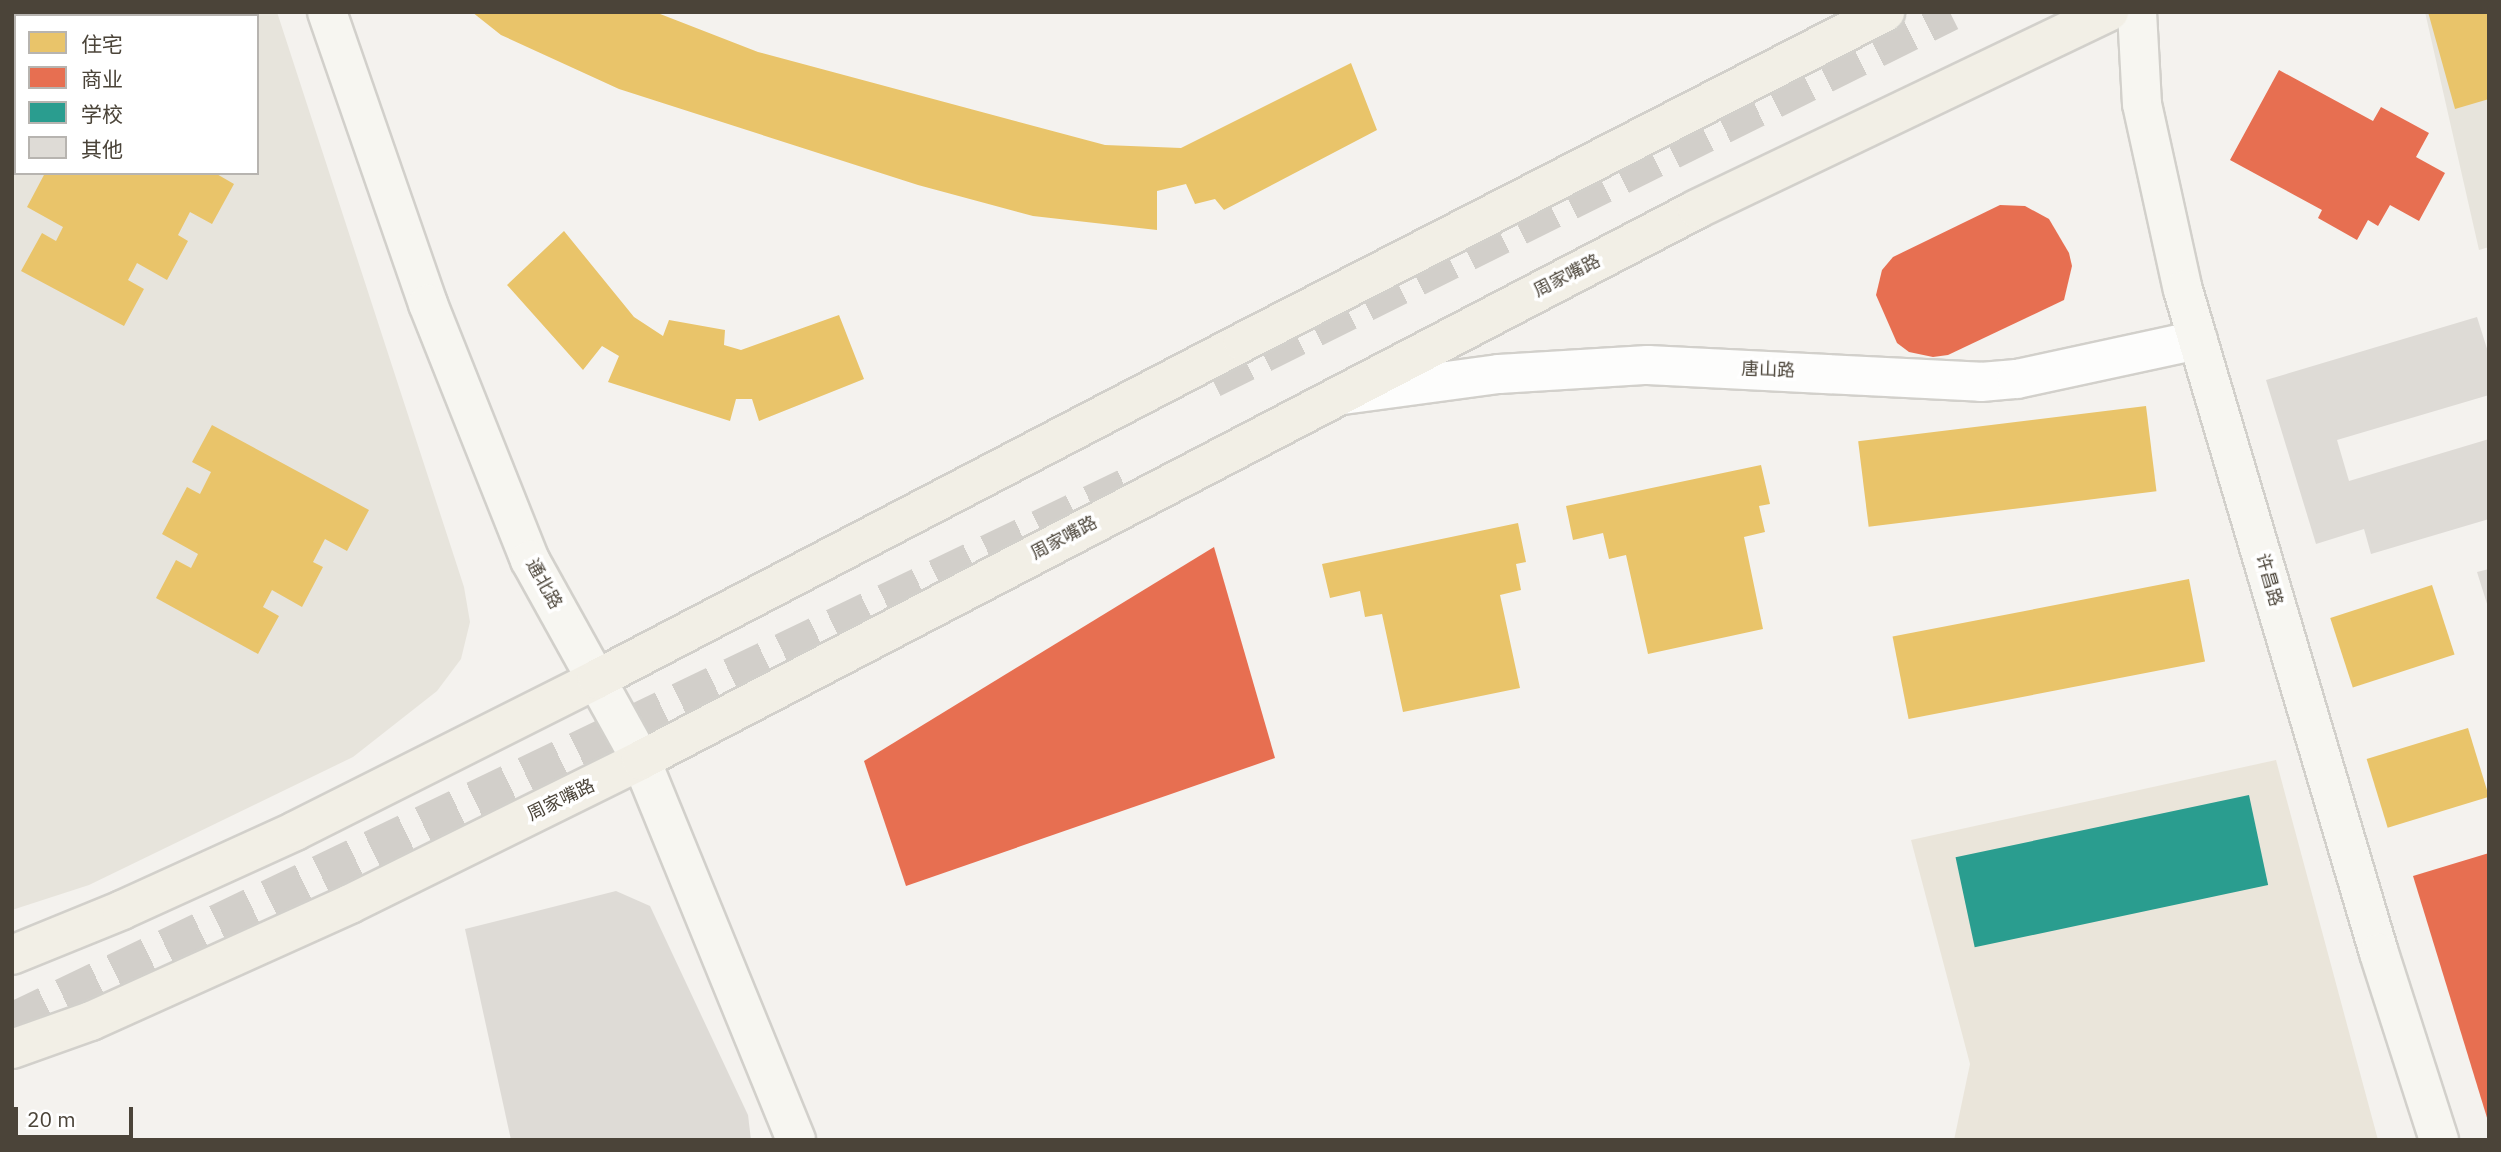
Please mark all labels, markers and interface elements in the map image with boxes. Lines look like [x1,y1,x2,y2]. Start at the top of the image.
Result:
legend [14,14,259,175]
text: 住宅 [81,30,123,58]
text: 商业 [81,65,123,93]
text: 学校 [81,100,123,128]
text: 其他 [81,135,123,163]
street label: 周家嘴路 [1530,250,1604,302]
street label: 唐山路 [1741,358,1795,382]
street label: 周家嘴路 [1027,512,1101,564]
street label: 许昌路 [2251,551,2287,609]
street label: 通北路 [521,555,567,613]
street label: 周家嘴路 [524,775,598,825]
scale bar [18,1092,136,1136]
text: 20 m [27,1105,76,1133]

